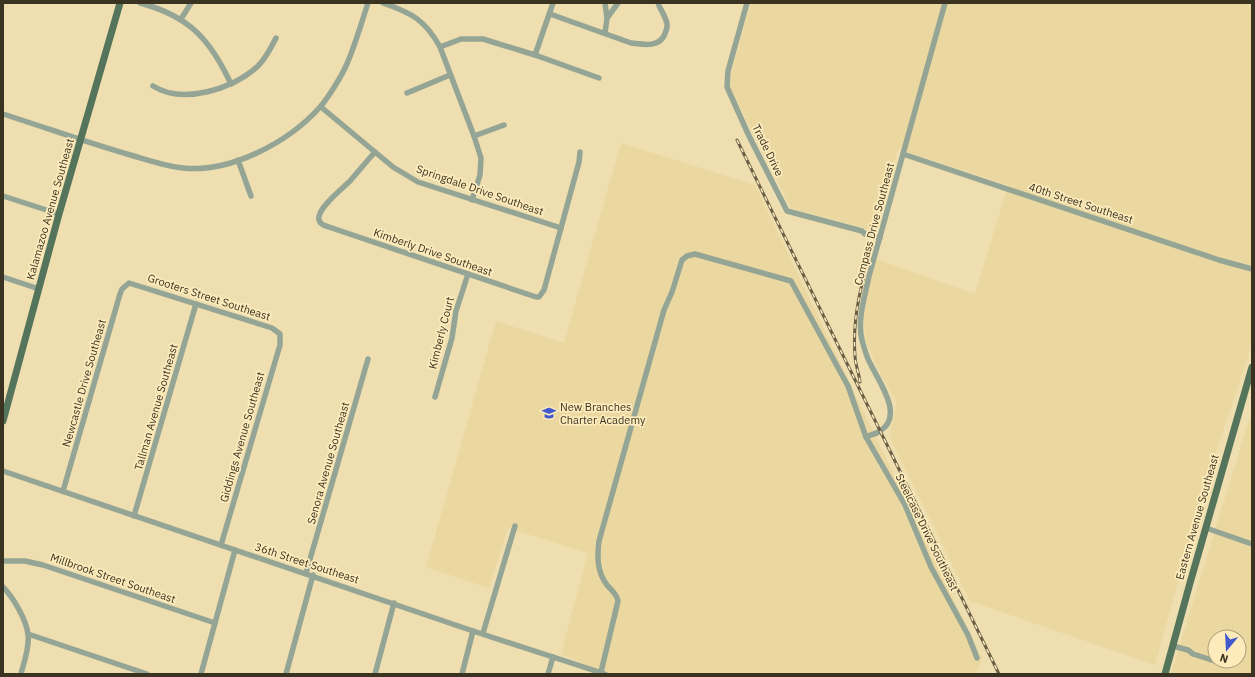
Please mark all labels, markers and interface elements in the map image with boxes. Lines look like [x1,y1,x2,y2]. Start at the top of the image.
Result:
street label: Trade Drive [749,122,787,178]
street label: Kalamazoo Avenue Southeast [23,137,77,281]
street label: Compass Drive Southeast [851,161,897,287]
street label: Springdale Drive Southeast [415,162,546,218]
street label: 40th Street Southeast [1027,180,1135,226]
street label: Kimberly Drive Southeast [372,225,494,279]
street label: Grooters Street Southeast [146,270,272,324]
street label: Kimberly Court [425,295,457,371]
street label: Newcastle Drive Southeast [59,317,109,449]
street label: Tallman Avenue Southeast [131,342,181,472]
street label: Giddings Avenue Southeast [217,370,267,504]
street label: Senora Avenue Southeast [304,400,352,526]
place label: New Branches Charter Academy [560,400,646,427]
school or university icon: New Branches Charter Academy [541,405,557,421]
street label: Eastern Avenue Southeast [1172,453,1222,581]
street label: Steelcase Drive Southeast [892,471,962,593]
street label: 36th Street Southeast [253,540,361,586]
street label: Millbrook Street Southeast [49,550,178,606]
north arrow [1207,629,1247,669]
text: N [1218,651,1230,666]

